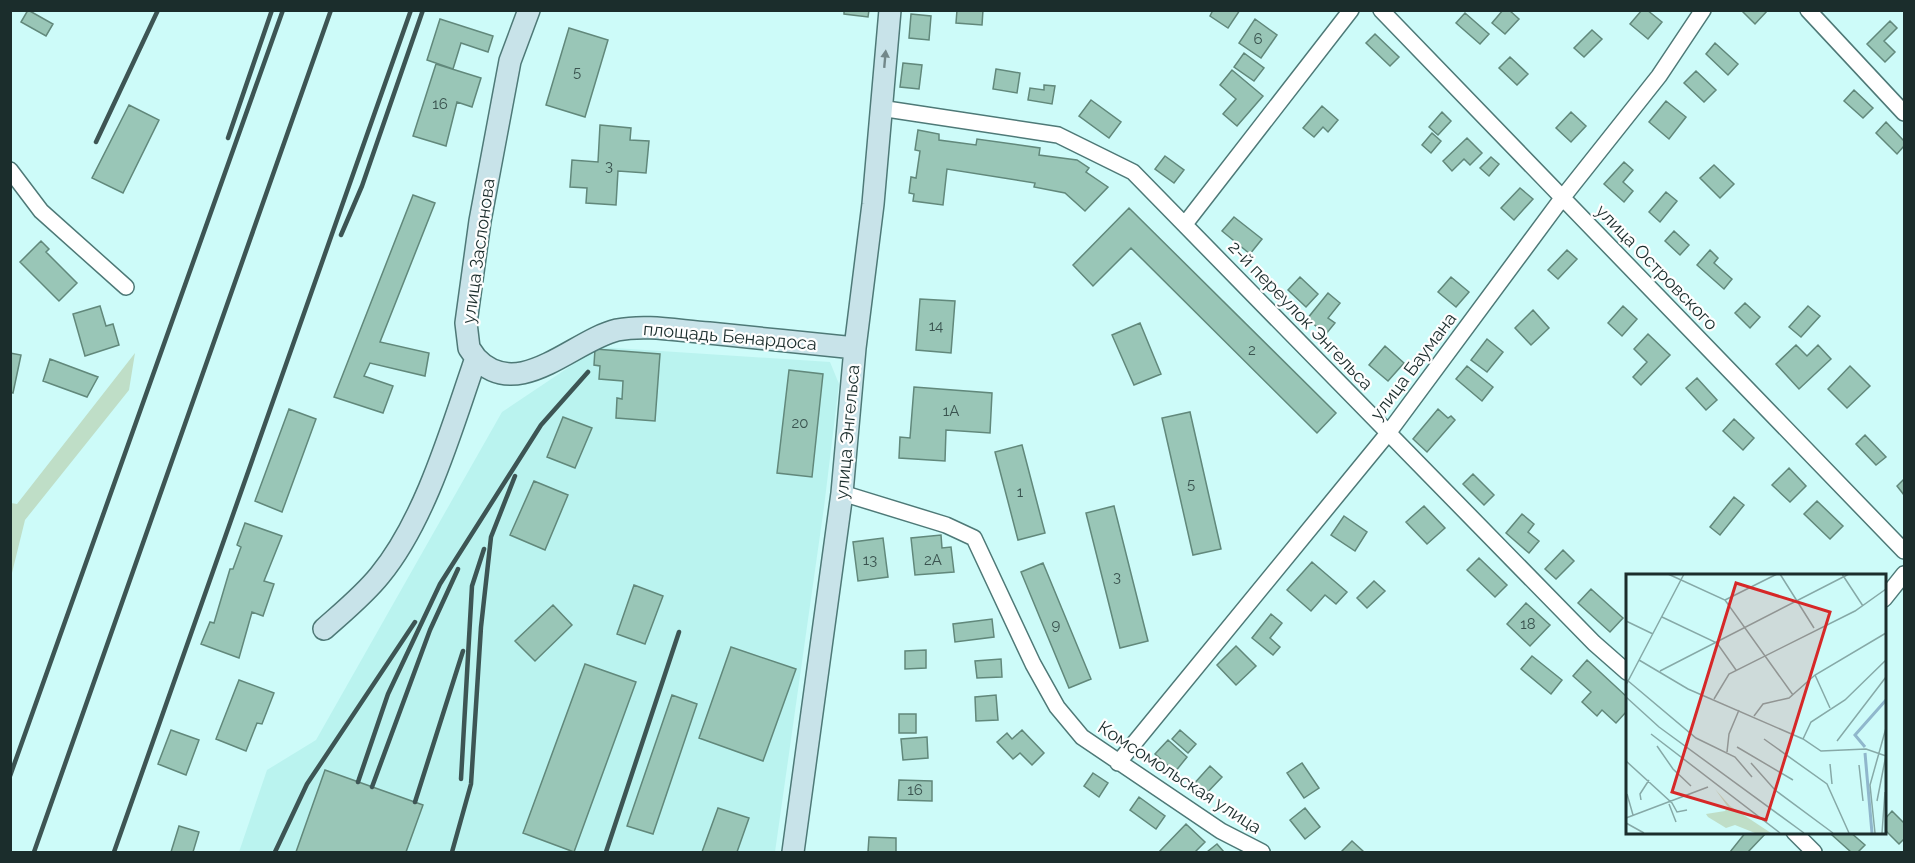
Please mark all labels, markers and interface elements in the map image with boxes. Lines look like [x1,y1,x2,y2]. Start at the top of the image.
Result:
house number: 6 [1253,30,1263,48]
one-way arrow [880,50,890,69]
house number: 5 [573,63,581,81]
house number: 16 [432,95,448,113]
house number: 3 [605,157,613,175]
street label: улица Заслонова [457,177,499,325]
street label: улица Островского [1592,200,1723,334]
street label: 2-й переулок Энгельса [1224,236,1378,394]
street label: улица Баумана [1366,308,1460,424]
house number: 14 [929,317,943,335]
street label: площадь Бенардоса [642,318,818,354]
house number: 2 [1248,341,1256,359]
street label: улица Энгельса [831,364,863,500]
house number: 1А [943,402,959,420]
house number: 20 [792,414,809,432]
house number: 5 [1187,475,1195,493]
house number: 1 [1017,483,1024,501]
house number: 13 [863,551,877,569]
house number: 2А [924,551,942,569]
house number: 3 [1113,568,1121,586]
inset map [1626,574,1885,833]
house number: 18 [1520,615,1536,633]
house number: 9 [1052,616,1061,634]
street label: Комсомольская улица [1094,716,1266,838]
house number: 16 [907,781,923,799]

